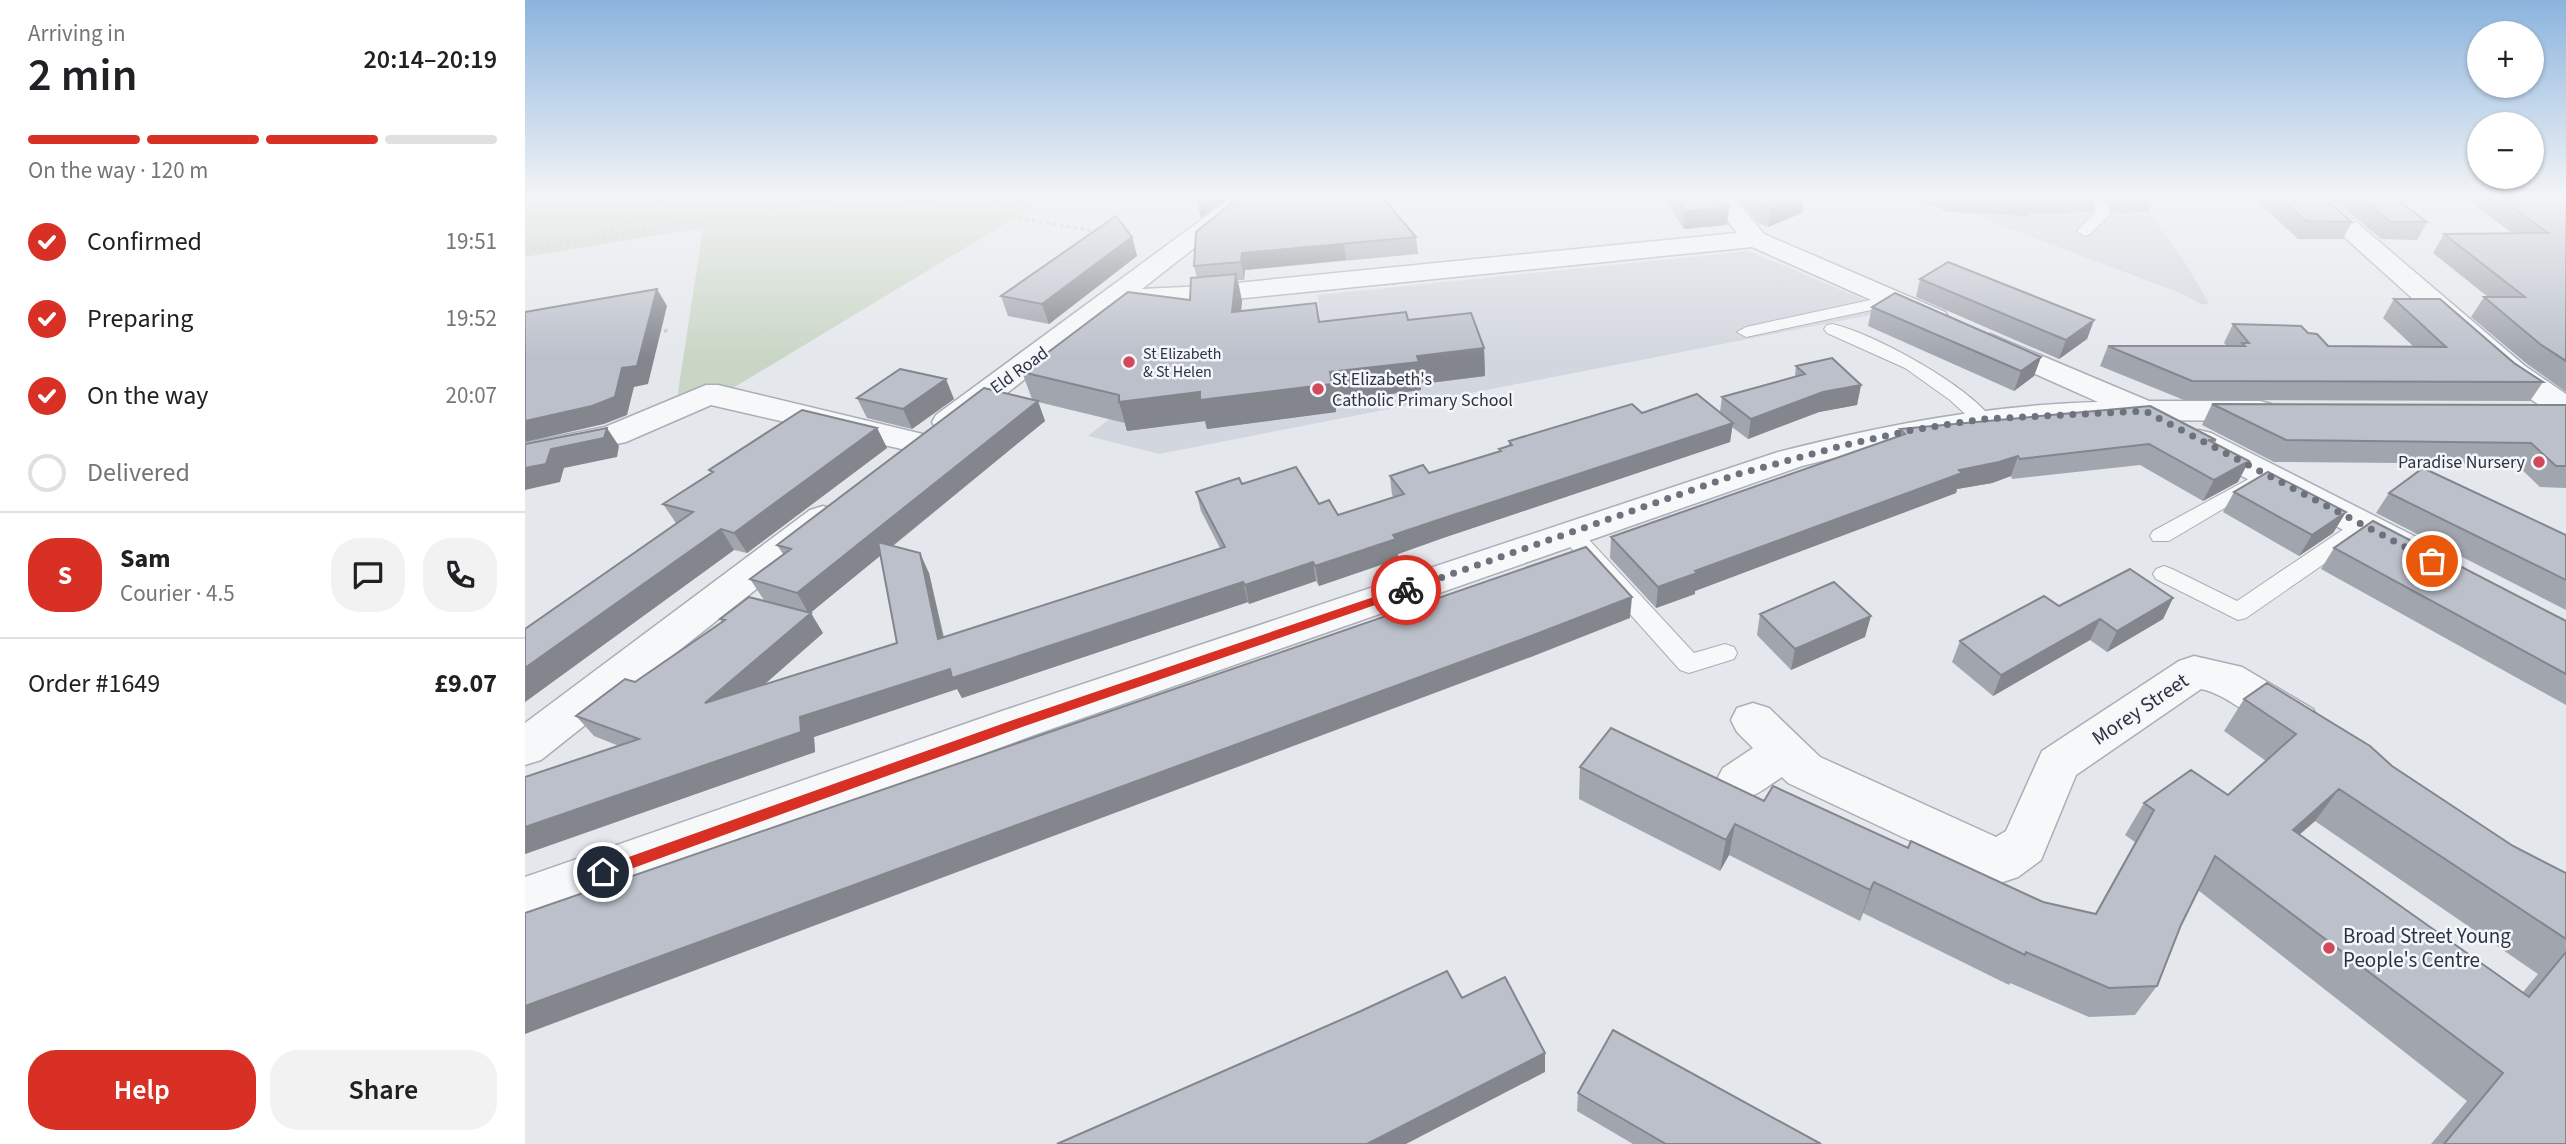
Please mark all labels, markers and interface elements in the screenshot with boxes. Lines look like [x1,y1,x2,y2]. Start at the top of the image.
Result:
text: Arriving in [28,17,126,50]
map controls [2467,21,2544,189]
button: + [2467,21,2544,98]
text: 20:14–20:19 [364,41,497,78]
text: 2 min [28,43,137,108]
button: − [2467,112,2544,189]
text: On the way · 120 m [28,154,208,187]
icon: check [28,223,66,261]
text: Confirmed [87,223,202,260]
text: 19:51 [446,225,497,258]
icon: check [28,300,66,338]
text: Preparing [87,300,193,337]
text: 19:52 [446,302,497,335]
street label: Eld Road [985,341,1053,400]
place label: St Elizabeth & St Helen [1143,343,1221,383]
marker: St Elizabeth & St Helen [1121,354,1137,370]
place label: St Elizabeth's Catholic Primary School [1332,367,1513,413]
icon: check [28,377,66,415]
text: On the way [87,377,208,414]
text: 20:07 [446,379,497,412]
marker: St Elizabeth's Catholic Primary School [1310,381,1326,397]
place label: Paradise Nursery [2398,450,2526,475]
text: Delivered [87,454,190,491]
marker: Paradise Nursery [2531,454,2547,470]
pin [2402,531,2462,591]
button: chat [331,538,405,612]
button: phone [423,538,497,612]
text: Sam [120,540,170,577]
icon: bag [2413,542,2451,580]
courier [1371,555,1441,625]
text: S [58,557,72,594]
icon: bike [1387,571,1425,609]
text: Courier · 4.5 [120,577,235,610]
text: Order #1649 [28,665,160,702]
text: £9.07 [434,665,497,702]
street label: Morey Street [2086,666,2194,752]
pin [573,842,633,902]
icon: home [584,853,622,891]
place label: Broad Street Young People's Centre [2343,921,2511,975]
marker: Broad Street Young People's Centre [2321,940,2337,956]
button: Help [28,1050,256,1130]
button: Share [270,1050,497,1130]

